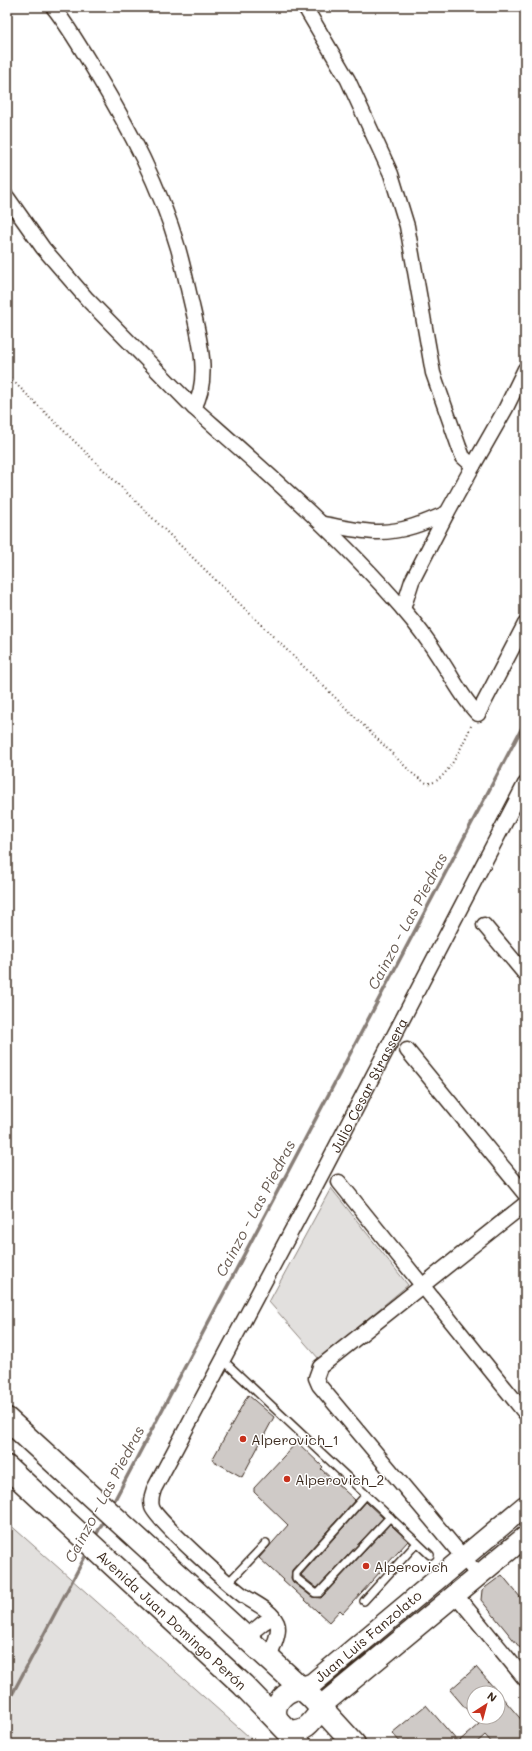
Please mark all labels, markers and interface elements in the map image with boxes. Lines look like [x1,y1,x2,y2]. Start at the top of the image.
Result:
water label: Cainzo - Las Piedras [362,849,452,993]
street label: Julio Cesar Strassera [325,1014,411,1156]
water label: Cainzo - Las Piedras [210,1136,300,1280]
water label: Cainzo - Las Piedras [59,1422,149,1566]
place label: Alperovich_1 [251,1430,339,1449]
marker: Alperovich_1 [238,1434,248,1444]
place label: Alperovich_2 [295,1470,384,1489]
marker: Alperovich_2 [282,1474,292,1484]
street label: Avenida Juan Domingo Perón [93,1546,251,1694]
place label: Alperovich [374,1557,448,1576]
marker: Alperovich [361,1561,371,1571]
street label: Juan Luis Fanzolato [311,1586,425,1686]
north arrow [466,1685,506,1725]
text: N [484,1688,500,1705]

